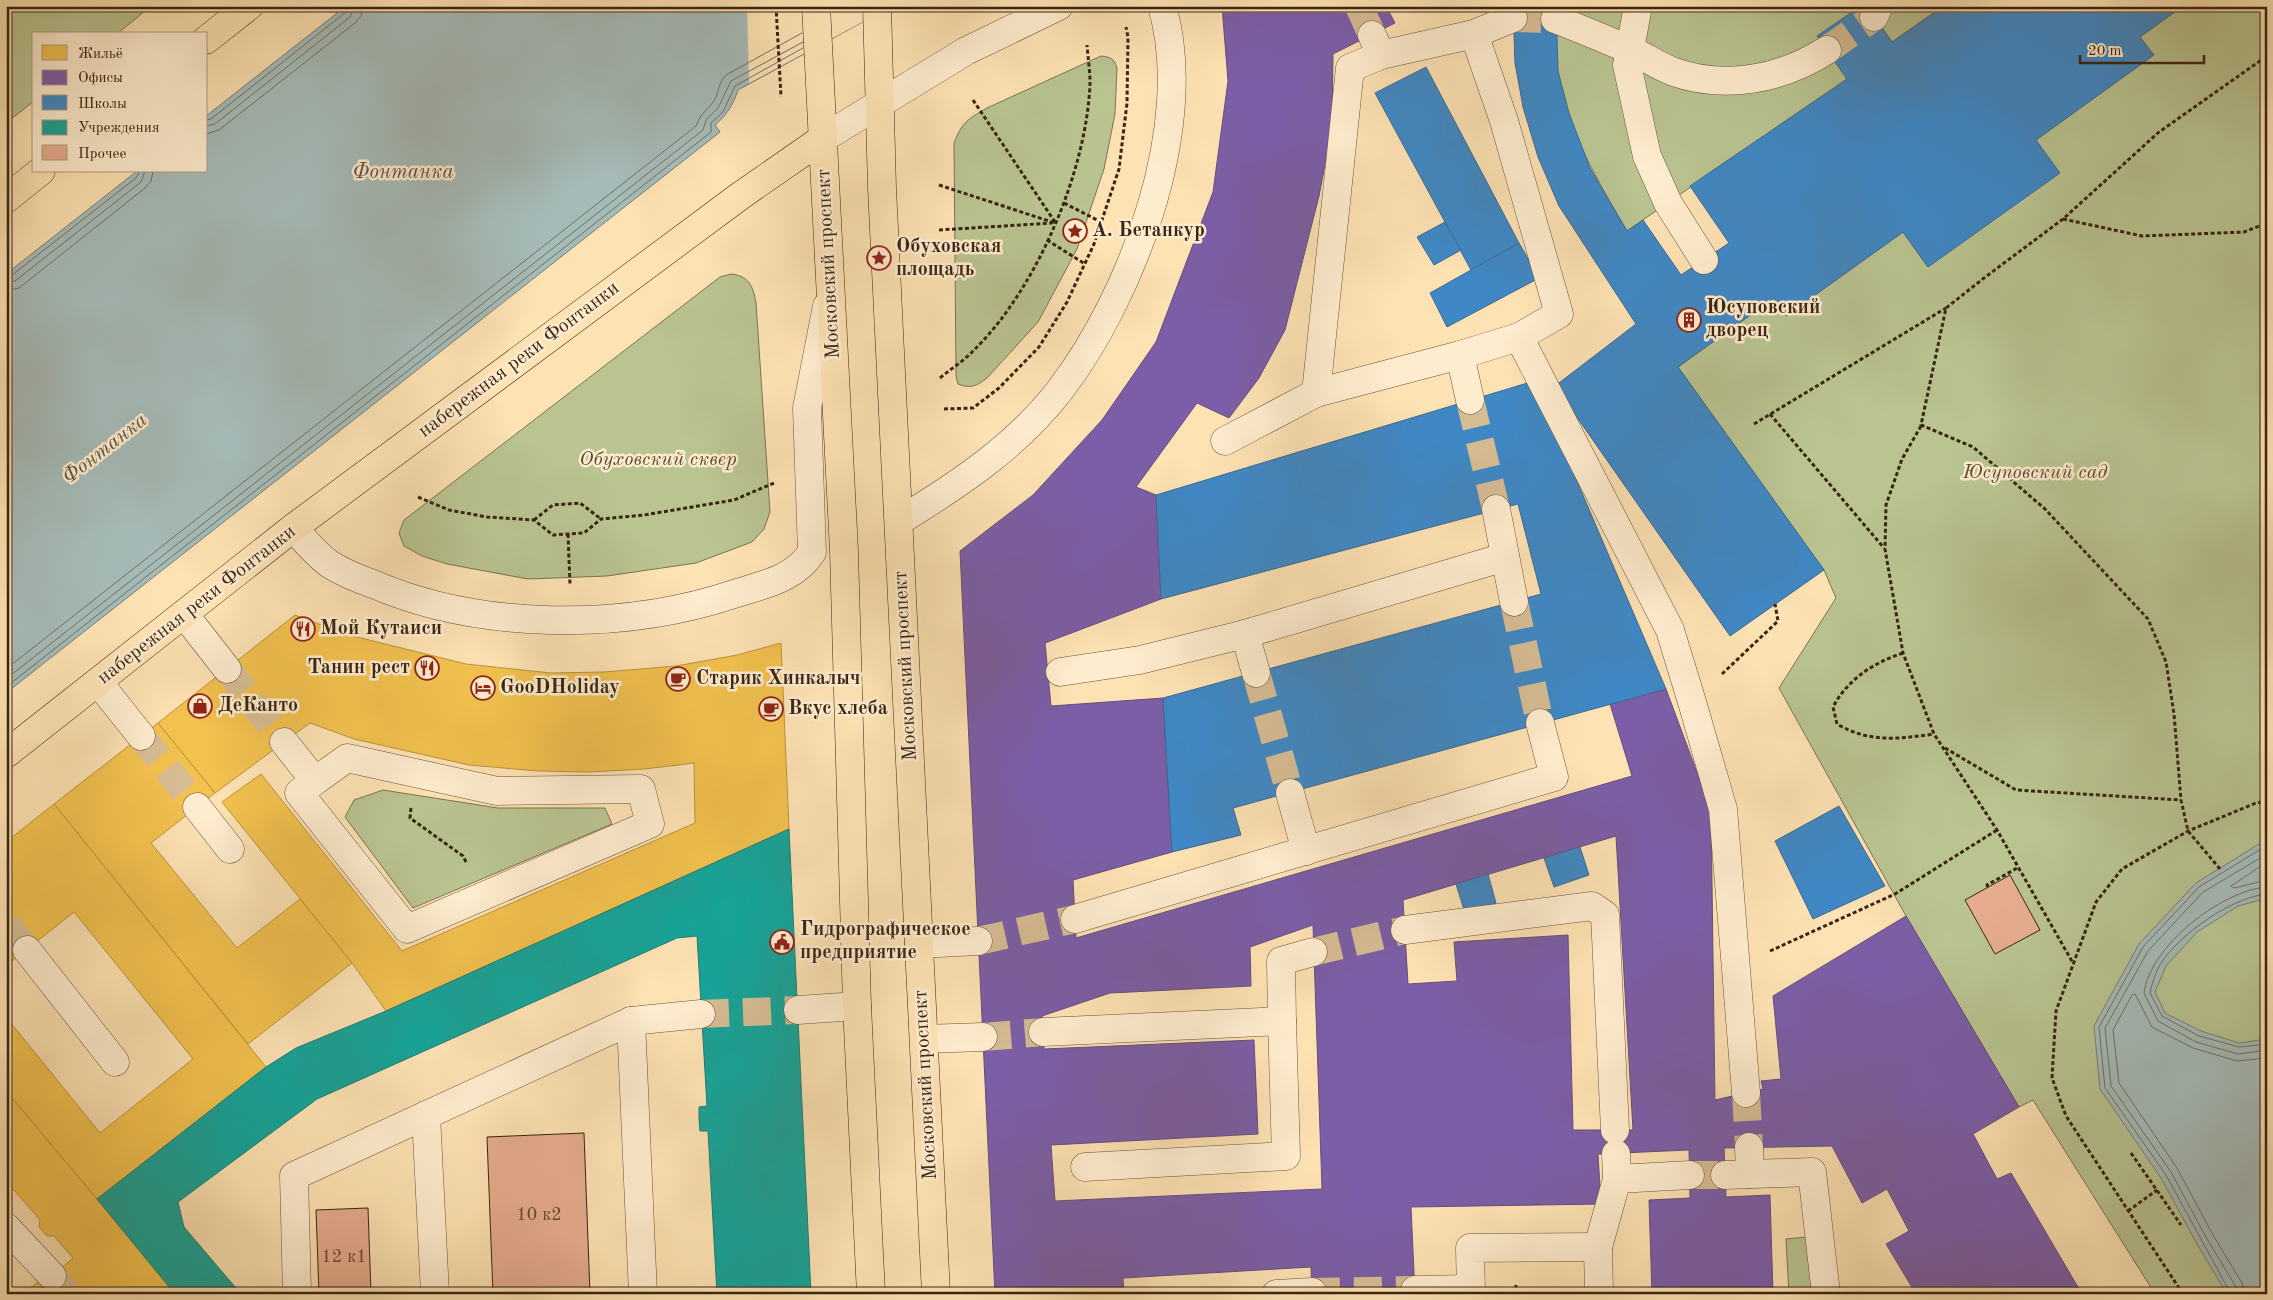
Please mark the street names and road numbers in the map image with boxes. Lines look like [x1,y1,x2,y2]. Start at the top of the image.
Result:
street label: Московский проспект [814,168,844,360]
street label: набережная реки Фонтанки [415,278,623,442]
street label: набережная реки Фонтанки [94,522,300,688]
street label: Московский проспект [891,570,921,762]
street label: Московский проспект [911,989,941,1181]

